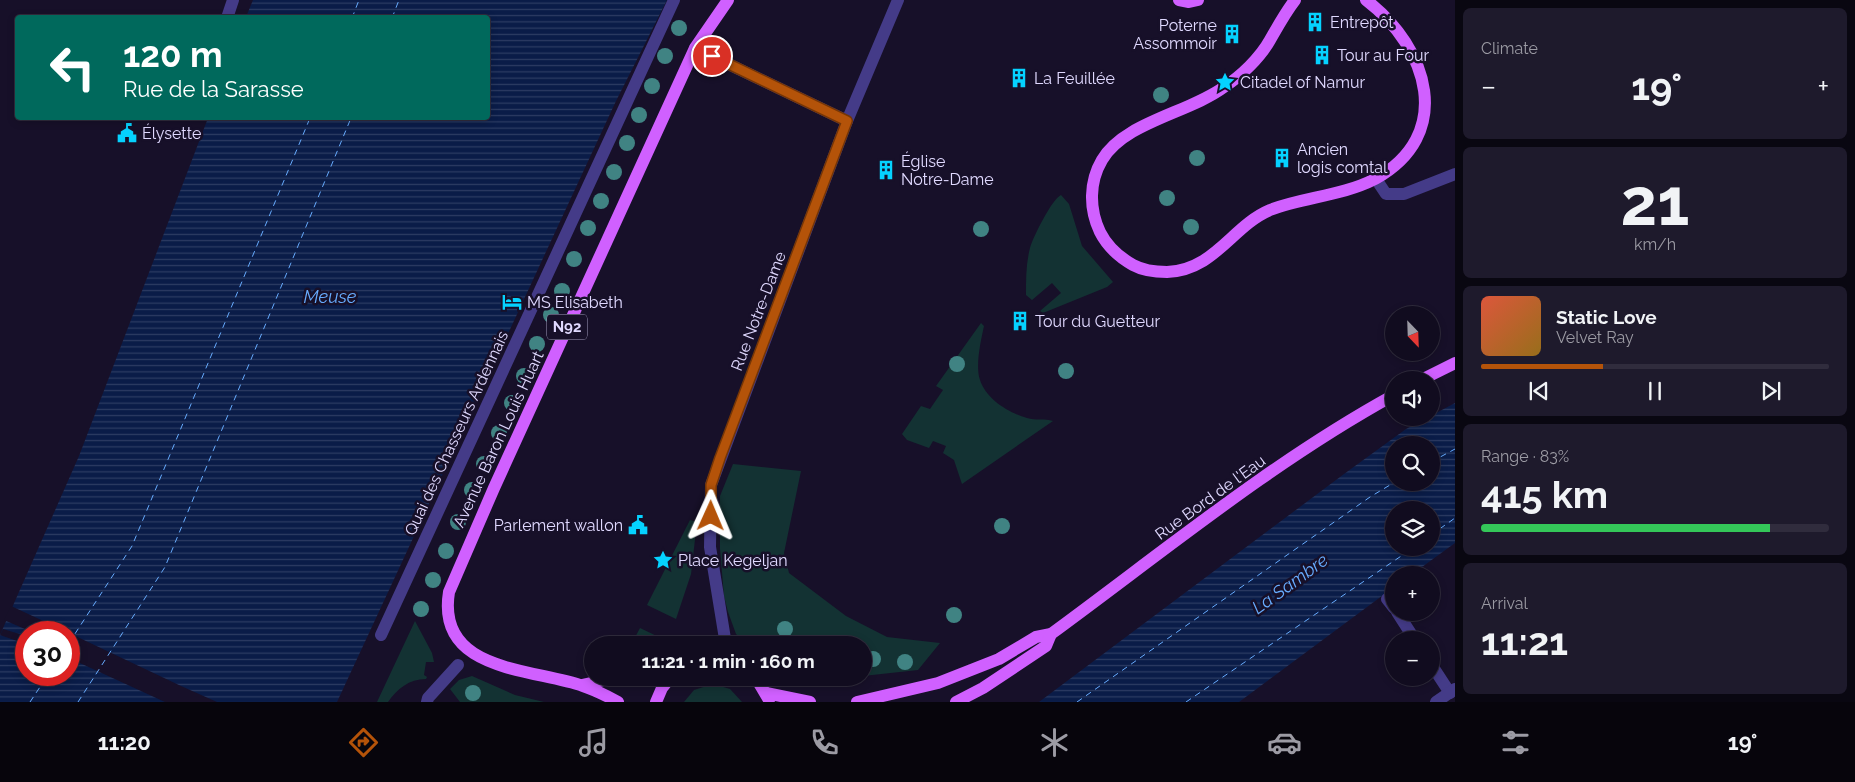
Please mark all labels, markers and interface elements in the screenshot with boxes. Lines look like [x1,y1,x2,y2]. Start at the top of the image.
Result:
building icon: Entrepôt [1304,11,1326,33]
place label: Entrepôt [1330,13,1394,32]
place label: Poterne Assommoir [1133,16,1217,53]
building icon: Poterne Assommoir [1221,23,1243,45]
text: 120 m [123,34,223,75]
icon: left [40,35,105,100]
pin [691,35,733,77]
text: Climate [1481,39,1538,58]
icon: arrive [698,42,726,70]
building icon: Tour au Four [1311,44,1333,66]
place label: Tour au Four [1337,46,1430,65]
text: 19° [1631,64,1682,109]
building icon: La Feuillée [1008,67,1030,89]
place label: La Feuillée [1034,69,1115,88]
text: − [1481,70,1496,103]
text: + [1817,70,1829,103]
place icon: Citadel of Namur [1214,71,1236,93]
place label: Citadel of Namur [1240,73,1365,92]
text: Rue de la Sarasse [123,76,304,102]
public building icon: Élysette [116,122,138,144]
place label: Élysette [142,123,201,143]
place label: Ancien logis comtal [1297,140,1388,177]
building icon: Ancien logis comtal [1271,147,1293,169]
place label: Église Notre-Dame [901,151,994,189]
building icon: Église Notre-Dame [875,159,897,181]
text: 21 [1621,164,1689,240]
text: km/h [1634,235,1676,254]
street label: Rue Notre-Dame [727,249,790,373]
water label: Meuse [304,286,357,307]
hotel icon: MS Elisabeth [501,291,523,313]
place label: MS Elisabeth [527,293,623,312]
north arrow [1385,306,1440,361]
map controls [1385,306,1440,686]
text: Static Love [1556,306,1657,328]
building icon: Tour du Guetteur [1009,310,1031,332]
place label: Tour du Guetteur [1035,312,1161,331]
road number: N92 [547,314,587,340]
street label: Quai des Chasseurs Ardennais [401,328,512,538]
text: Velvet Ray [1556,328,1634,347]
street label: Avenue Baron Louis Huart [449,347,548,530]
button: sound [1385,371,1440,426]
icon: previous [1525,377,1553,405]
icon: pause [1641,377,1669,405]
icon: next [1757,377,1785,405]
button: search [1385,436,1440,491]
text: Range · 83% [1481,447,1569,466]
street label: Rue Bord de l'Eau [1152,451,1269,544]
text: 415 km [1481,472,1608,517]
position arrow [684,489,736,541]
button: layers [1385,501,1440,556]
public building icon: Parlement wallon [627,514,649,536]
place label: Parlement wallon [494,516,623,535]
place icon: Place Kegeljan [652,549,674,571]
water label: La Sambre [1248,549,1332,618]
place label: Place Kegeljan [678,551,788,570]
button: + [1385,566,1440,621]
text: Arrival [1481,594,1528,613]
text: 11:21 [1481,619,1568,664]
speed limit sign: 30 [15,621,80,686]
button: − [1385,631,1440,686]
text: 11:21 · 1 min · 160 m [641,650,815,672]
icon: directions [346,725,381,760]
icon: music [576,725,611,760]
icon: phone [807,725,842,760]
icon: climate [1037,725,1072,760]
icon: car [1267,725,1302,760]
icon: filters [1498,725,1533,760]
text: 11:20 [98,729,151,755]
text: 19° [1728,729,1757,755]

